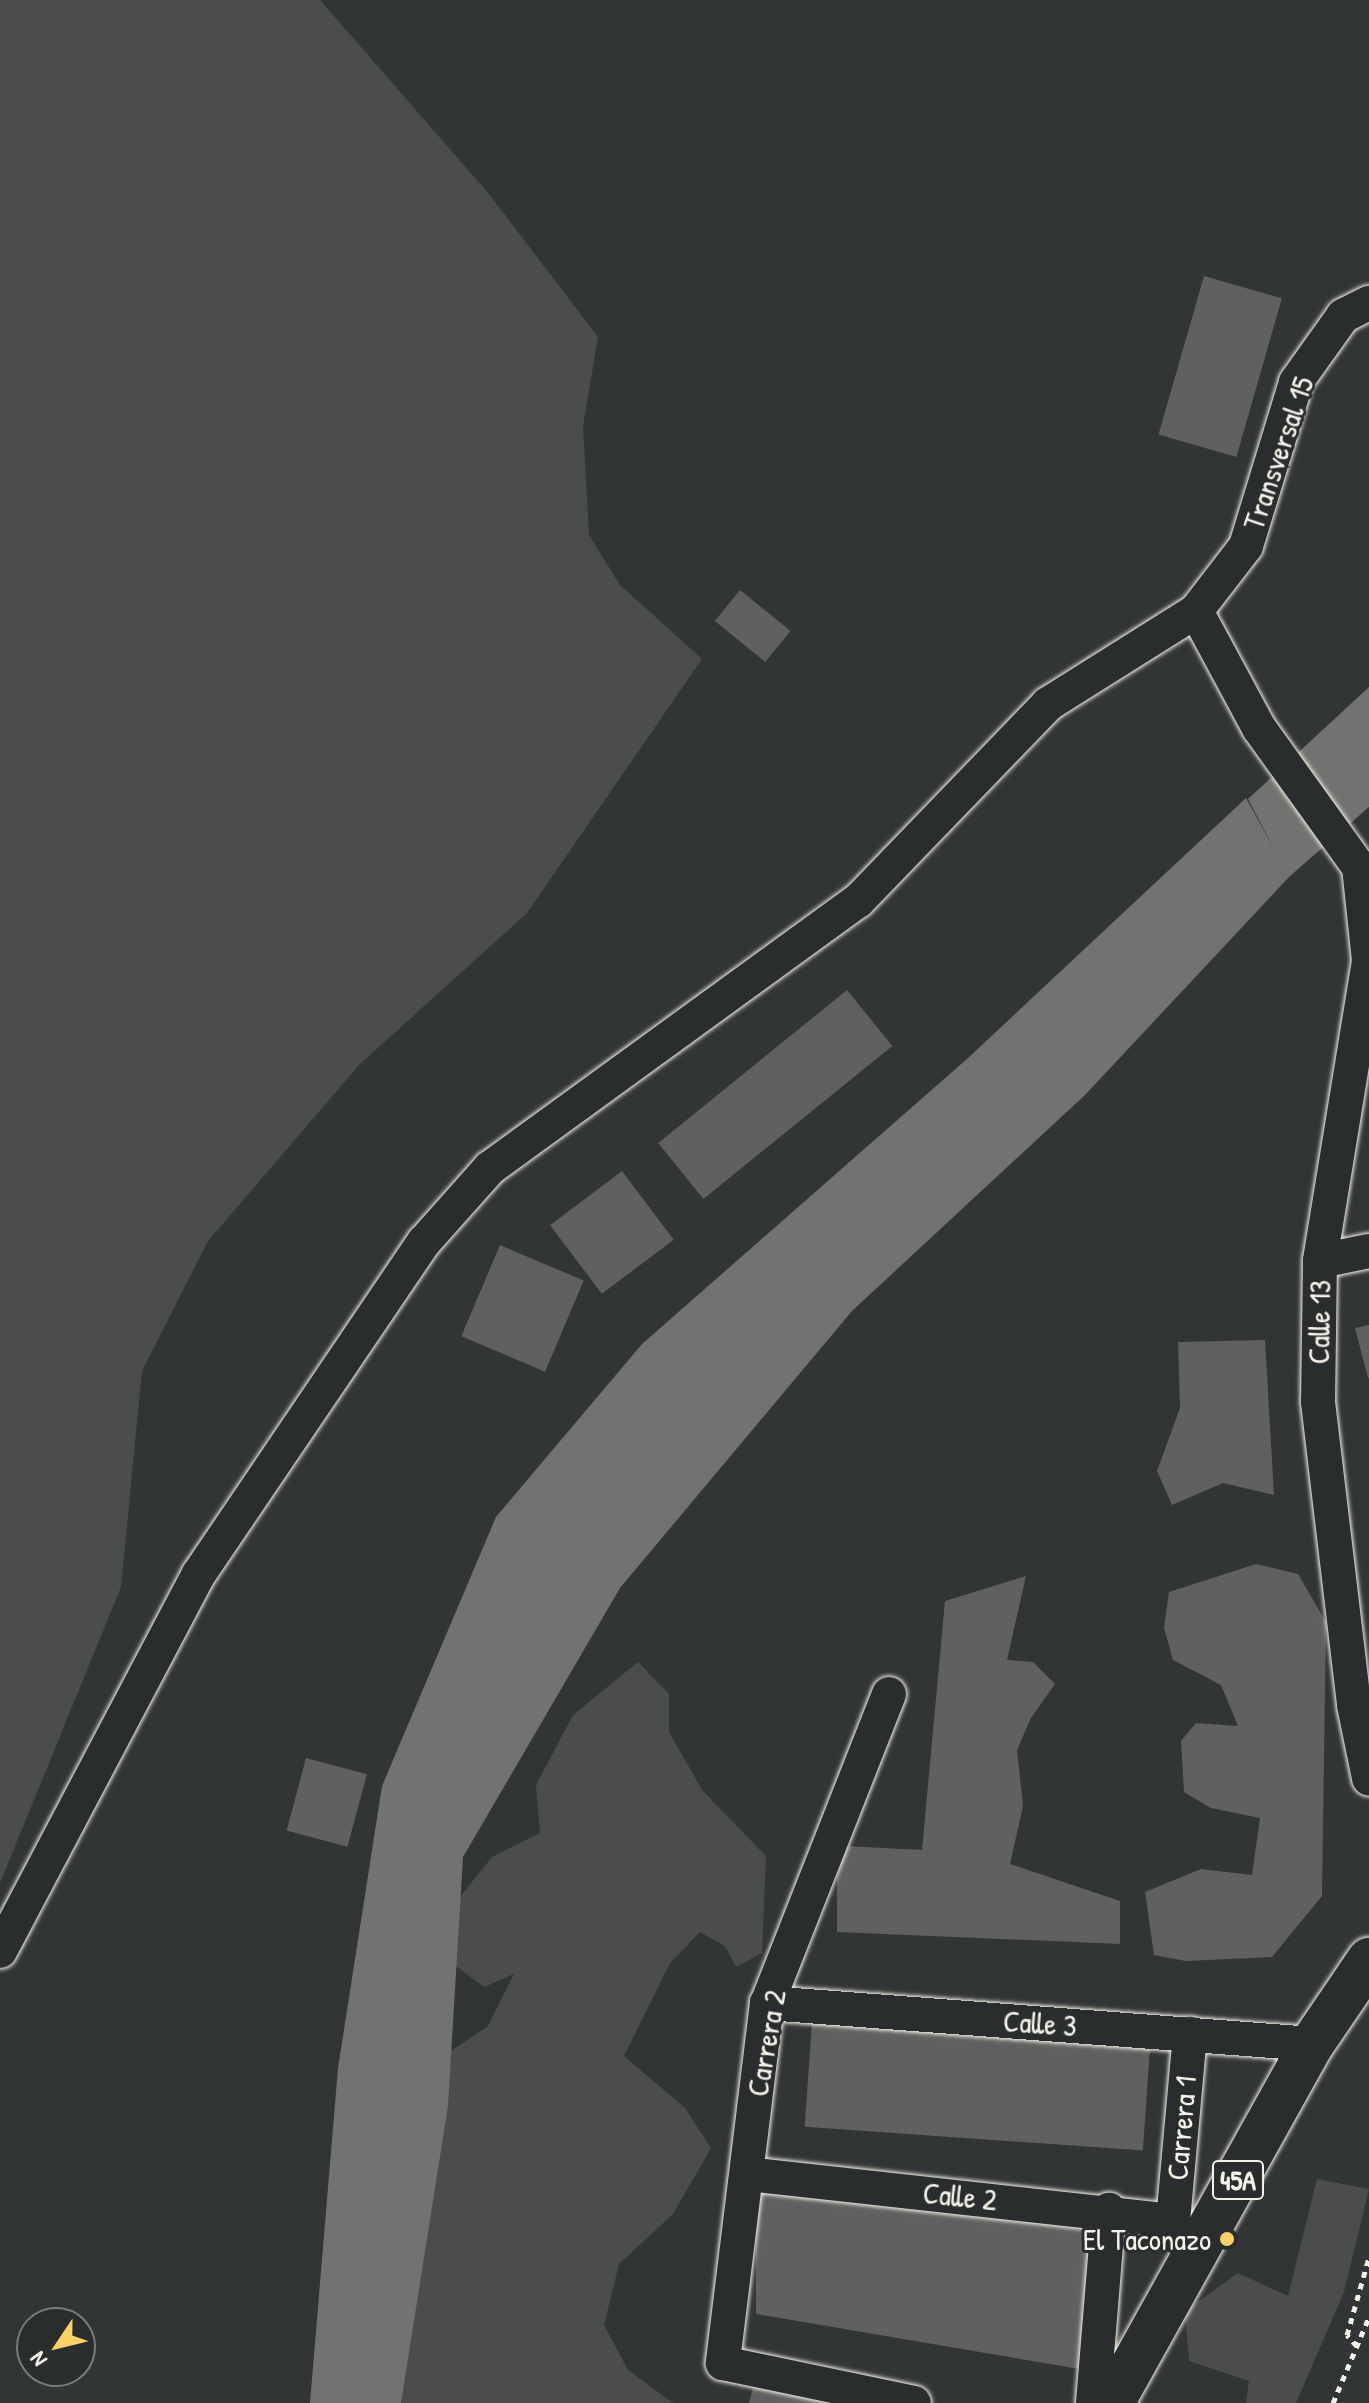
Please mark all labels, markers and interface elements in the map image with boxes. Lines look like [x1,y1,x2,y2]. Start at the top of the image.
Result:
street label: Transversal 15 [1235,372,1321,534]
street label: Calle 13 [1300,1280,1338,1364]
street label: Carrera 2 [739,1987,793,2099]
street label: Calle 3 [1002,2002,1078,2044]
street label: Carrera 1 [1159,2074,1203,2182]
road number: 45A [1210,2156,1266,2204]
street label: Calle 2 [921,2174,999,2218]
place label: El Taconazo [1083,2221,1211,2257]
marker: El Taconazo [1218,2230,1236,2248]
north arrow [16,2307,96,2387]
text: N [22,2346,54,2373]

